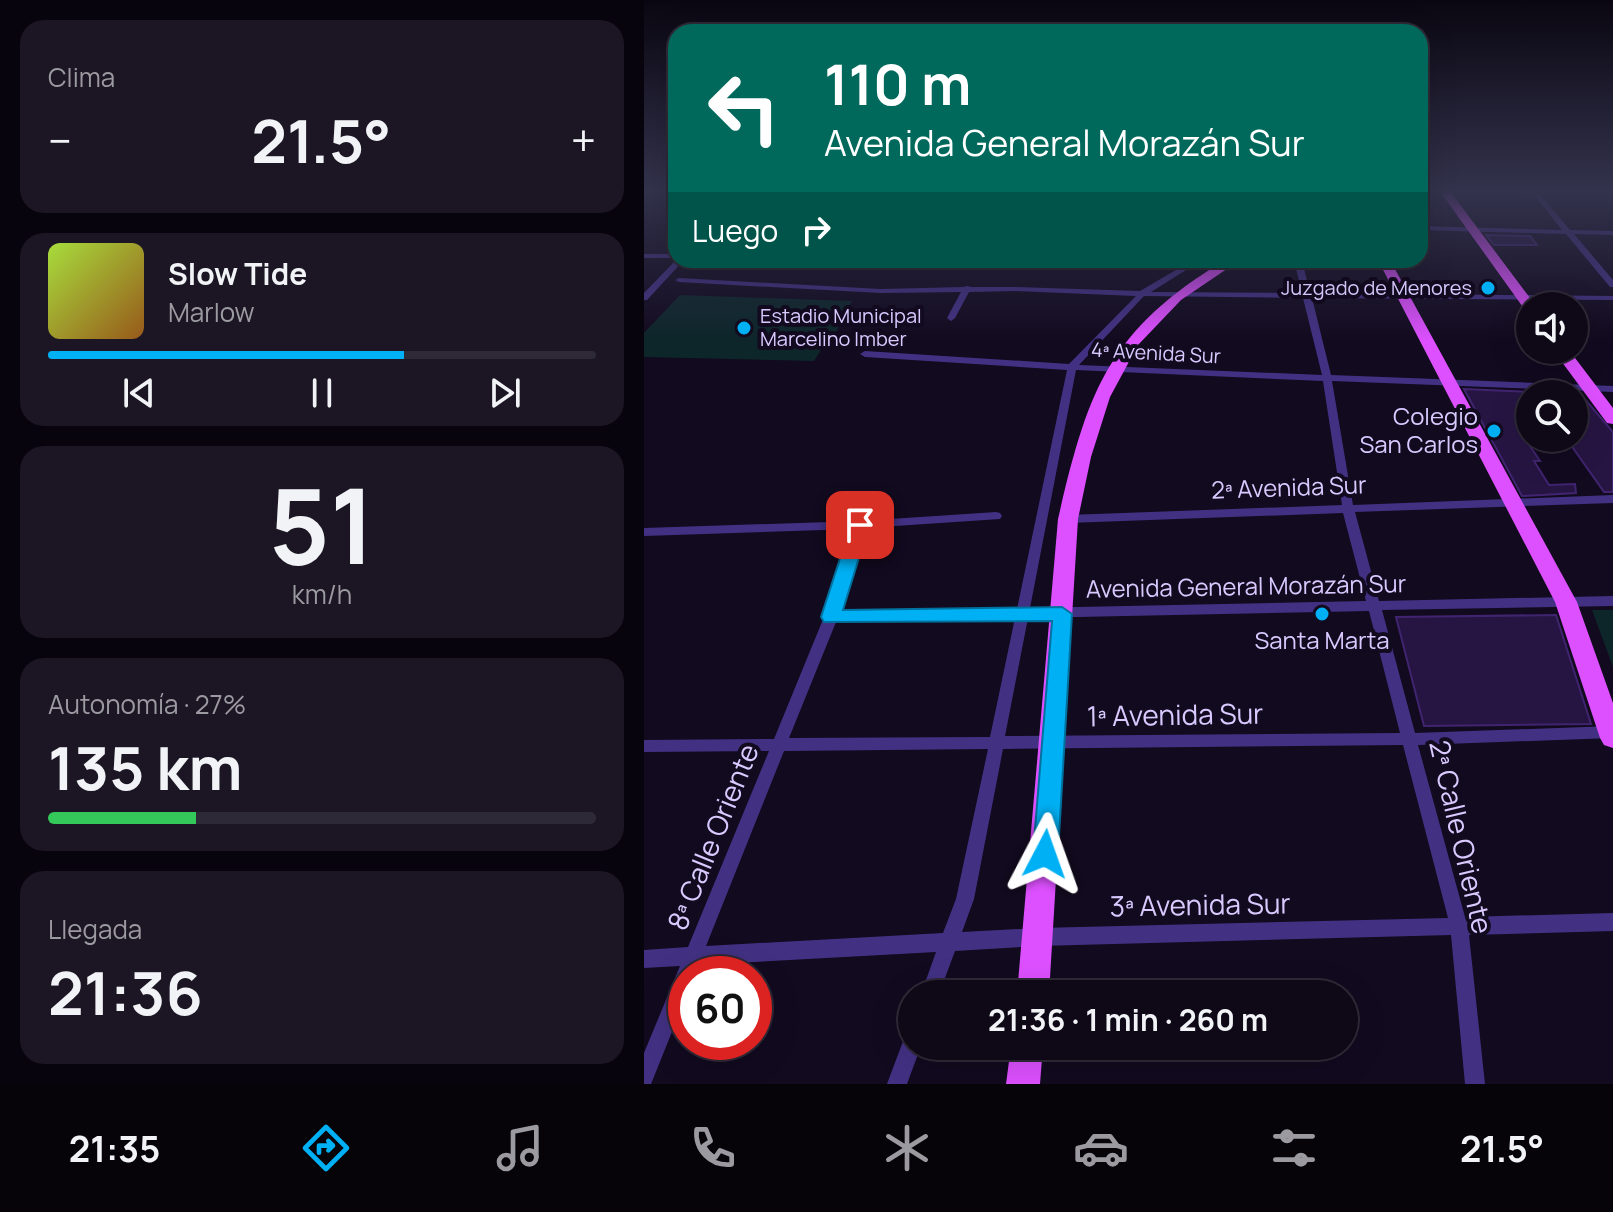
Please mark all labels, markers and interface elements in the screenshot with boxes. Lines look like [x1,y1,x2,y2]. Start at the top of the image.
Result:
text: 110 m [824,45,971,122]
icon: left [692,56,796,160]
text: Clima [48,59,115,95]
text: 21.5° [251,99,391,181]
text: − [48,110,72,170]
text: + [571,110,596,170]
text: Avenida General Morazán Sur [824,118,1305,167]
icon: right [794,208,838,252]
text: Luego [692,210,778,251]
text: Slow Tide [168,253,307,294]
place label: Juzgado de Menores [1281,274,1472,301]
marker: Juzgado de Menores [1479,279,1497,297]
map controls [1516,292,1588,452]
button: sound [1516,292,1588,364]
text: Marlow [168,294,255,330]
place label: Estadio Municipal Marcelino Imber [760,302,922,352]
marker: Estadio Municipal Marcelino Imber [735,319,753,337]
street label: 4ª Avenida Sur [1090,336,1222,369]
icon: previous [117,371,161,415]
icon: pause [300,371,344,415]
icon: next [483,371,527,415]
button: search [1516,380,1588,452]
place label: Colegio San Carlos [1359,399,1478,460]
marker: Colegio San Carlos [1485,422,1503,440]
text: 51 [269,453,375,595]
street label: 2ª Avenida Sur [1211,467,1368,506]
pin [826,491,894,559]
icon: arrive [838,503,882,547]
street label: Avenida General Morazán Sur [1085,566,1407,605]
text: km/h [292,576,352,612]
marker: Santa Marta [1313,605,1331,623]
place label: Santa Marta [1254,623,1390,656]
text: Autonomía · 27% [48,686,246,722]
street label: 1ª Avenida Sur [1086,693,1264,735]
text: 135 km [48,726,243,808]
street label: 2ª Calle Oriente [1421,736,1503,937]
street label: 8ª Calle Oriente [657,738,767,935]
position arrow [1003,812,1087,896]
street label: 3ª Avenida Sur [1109,883,1291,925]
text: Llegada [48,911,142,947]
text: 21:36 [48,951,203,1033]
speed limit sign: 60 [668,956,772,1060]
text: 21:36 · 1 min · 260 m [988,999,1268,1040]
icon: directions [298,1120,354,1176]
icon: music [492,1120,548,1176]
icon: phone [685,1120,741,1176]
icon: climate [879,1120,935,1176]
icon: car [1073,1120,1129,1176]
icon: filters [1266,1120,1322,1176]
text: 21:35 [69,1124,160,1173]
text: 21.5° [1460,1124,1544,1173]

